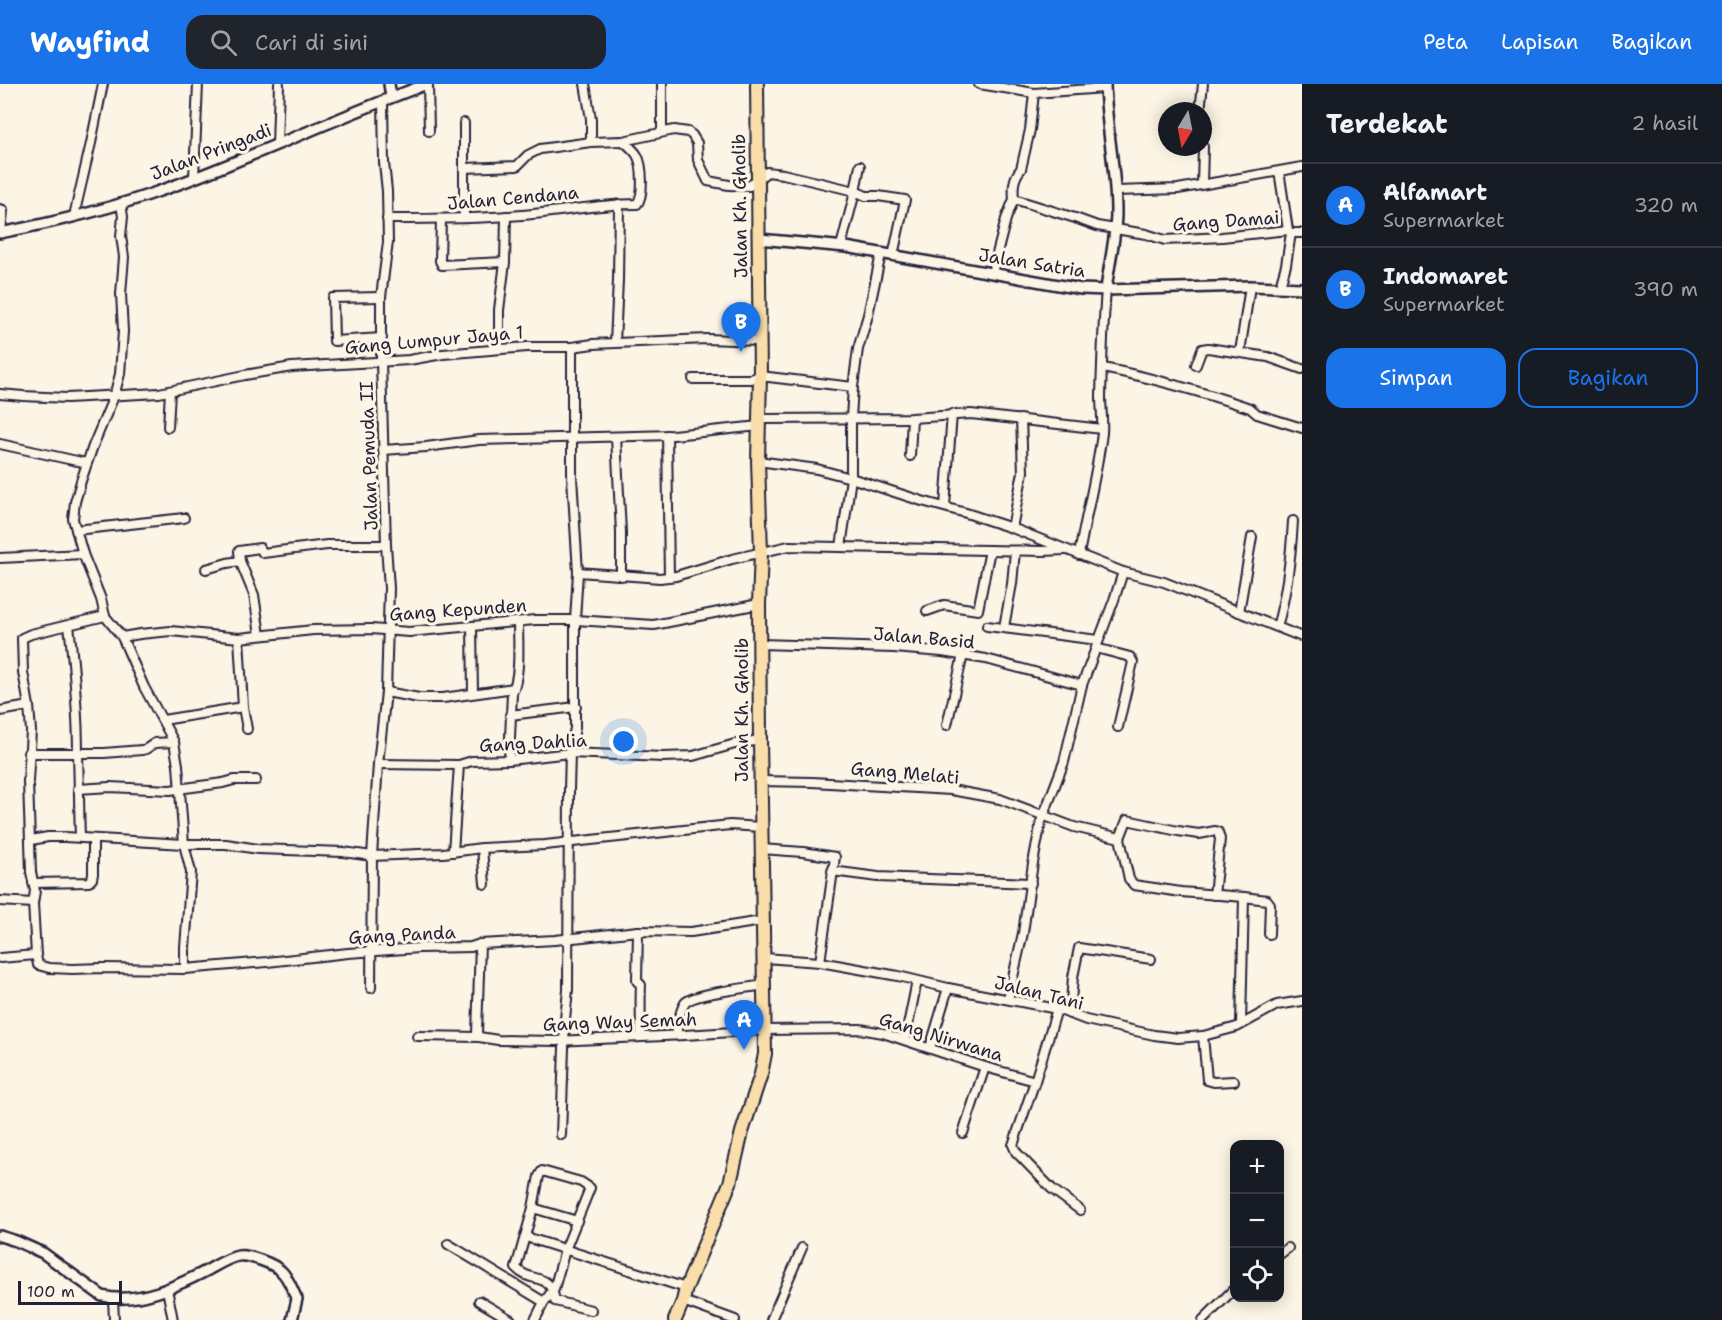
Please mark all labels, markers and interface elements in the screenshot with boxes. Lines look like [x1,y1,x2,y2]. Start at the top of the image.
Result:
search box [186,15,606,69]
text: Wayfind [30,23,150,61]
icon: search [207,26,240,59]
text: Cari di sini [255,28,368,57]
text: Peta [1423,28,1468,56]
text: Lapisan [1501,28,1578,56]
text: Bagikan [1611,28,1692,56]
north arrow [1158,102,1212,156]
text: Terdekat [1326,106,1448,141]
text: 2 hasil [1632,110,1698,136]
street label: Jalan Pringadi [147,118,275,186]
street label: Jalan Kh. Gholib [727,133,753,279]
text: Alfamart [1383,178,1487,207]
street label: Jalan Cendana [446,180,580,216]
text: A [1338,192,1353,218]
text: 320 m [1634,192,1698,218]
street label: Gang Damai [1172,205,1280,237]
text: Supermarket [1383,207,1505,233]
street label: Jalan Satria [977,243,1087,283]
text: Indomaret [1383,262,1508,291]
text: B [1339,276,1352,302]
text: 390 m [1633,276,1698,302]
text: Supermarket [1383,291,1505,317]
pin: B [722,302,760,352]
street label: Gang Lumpur Jaya 1 [344,320,524,360]
button: Simpan [1326,348,1506,408]
button: Bagikan [1518,348,1698,408]
street label: Jalan Pemuda II [354,381,384,531]
street label: Gang Kepunden [389,593,527,627]
street label: Jalan Basid [872,622,976,654]
street label: Jalan Kh. Gholib [730,638,754,782]
your location [609,727,638,756]
street label: Gang Dahlia [479,728,587,758]
street label: Gang Melati [850,756,960,790]
street label: Gang Panda [348,920,456,950]
street label: Jalan Tani [992,970,1086,1016]
pin: A [724,1000,764,1050]
street label: Gang Way Semah [542,1007,698,1037]
street label: Gang Nirwana [876,1007,1006,1067]
map controls [1230,1140,1284,1302]
button: + [1230,1140,1284,1194]
button: − [1230,1194,1284,1248]
button: locate [1230,1248,1284,1302]
scale bar [18,1278,122,1306]
text: 100 m [27,1281,75,1302]

